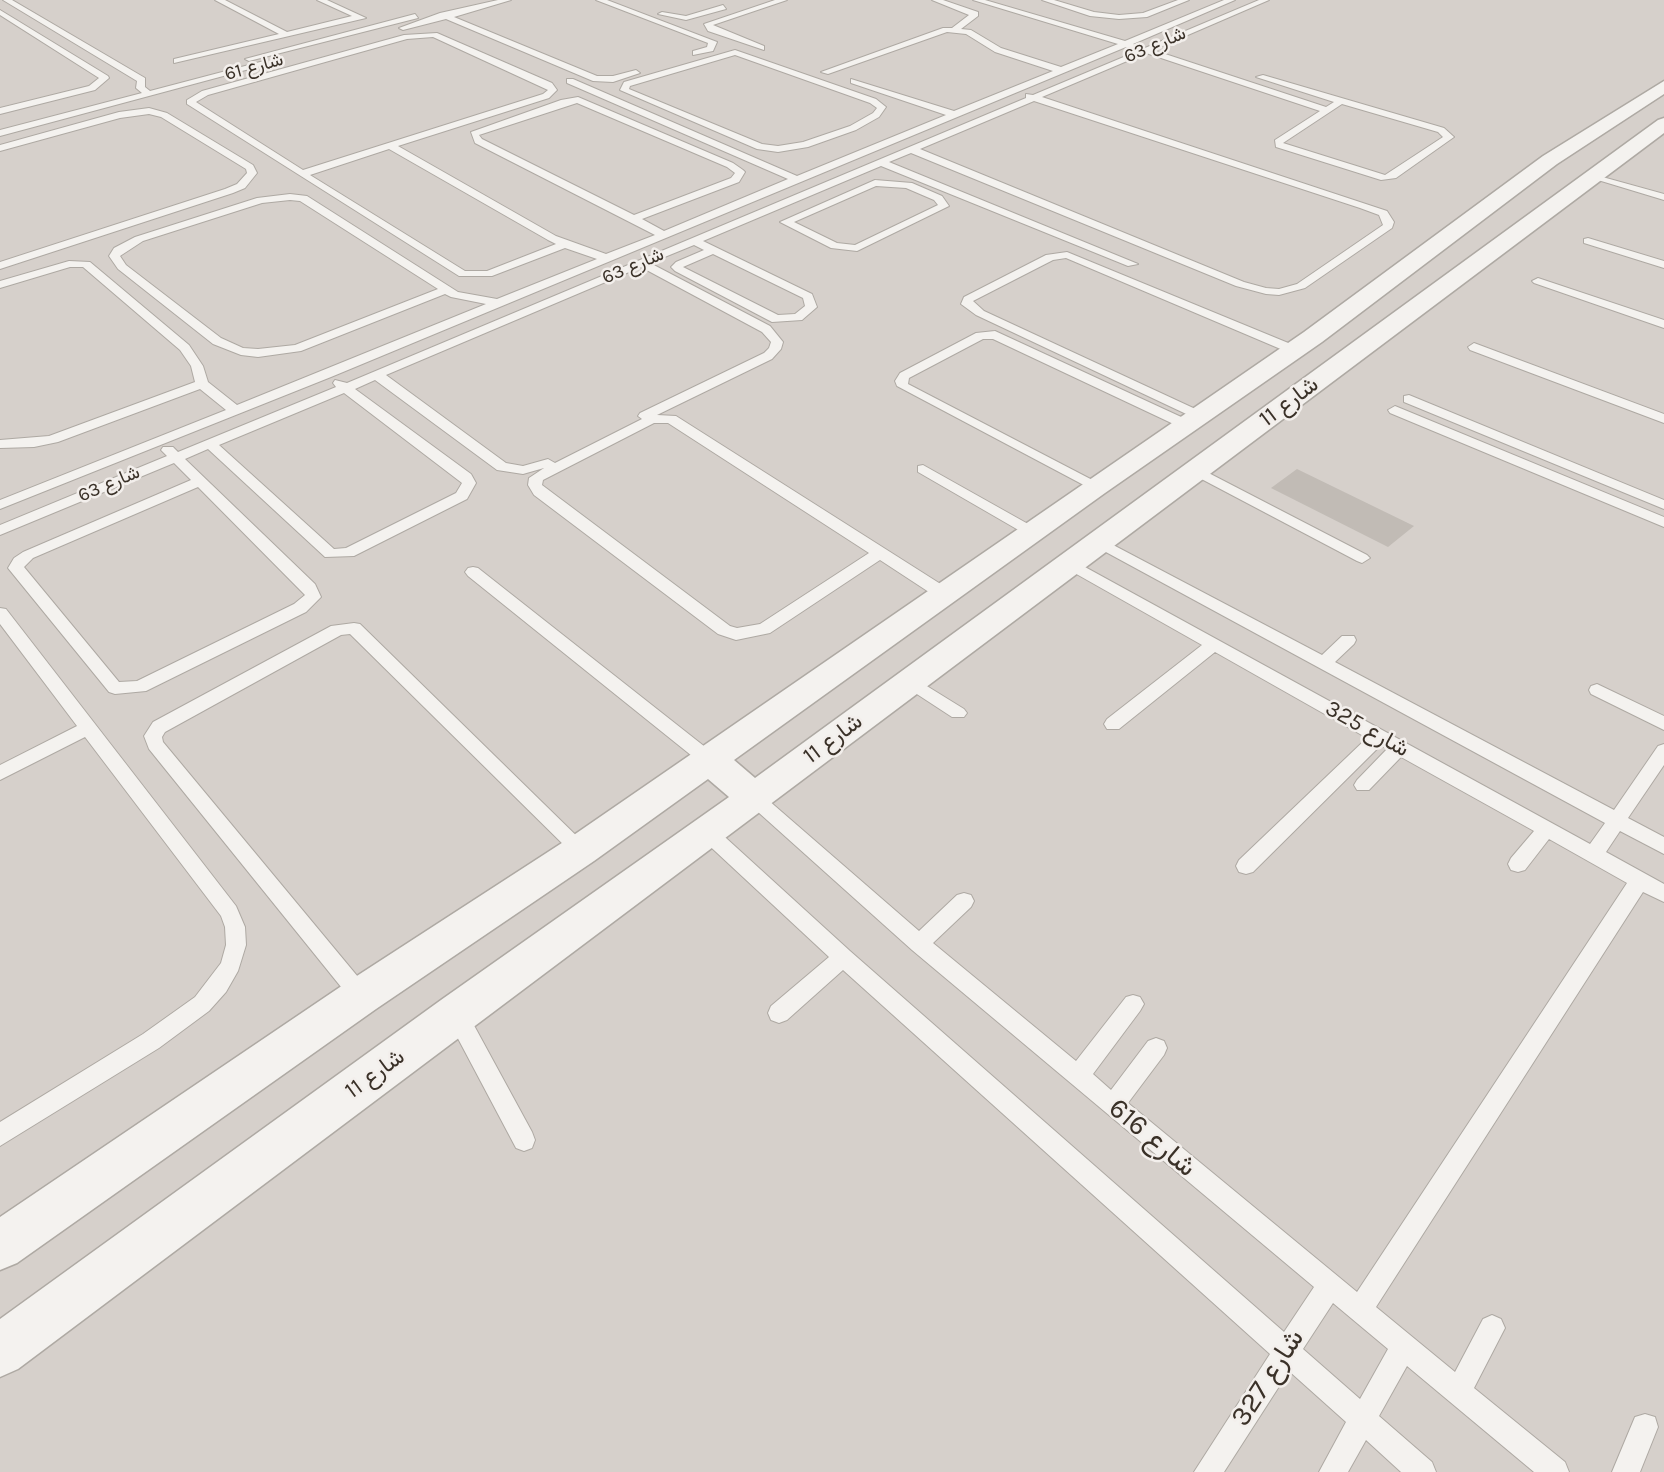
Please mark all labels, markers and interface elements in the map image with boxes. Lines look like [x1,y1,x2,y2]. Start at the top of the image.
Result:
street label: شارع 63 [1121,22,1189,68]
street label: شارع 61 [222,48,286,86]
street label: شارع 63 [599,243,667,289]
street label: شارع 11 [1254,371,1324,433]
street label: شارع 63 [75,461,143,507]
street label: شارع 325 [1320,695,1414,763]
street label: شارع 11 [798,708,868,770]
street label: شارع 11 [340,1043,410,1105]
street label: شارع 616 [1101,1092,1203,1184]
street label: شارع 327 [1224,1323,1312,1433]

